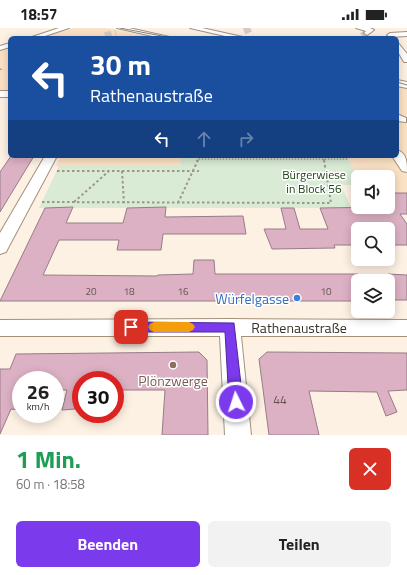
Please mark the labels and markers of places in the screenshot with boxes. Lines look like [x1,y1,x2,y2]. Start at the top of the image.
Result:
place label: Würfelgasse [215,288,289,309]
marker: Würfelgasse [292,293,302,303]
pin [114,310,148,344]
marker: Plönzwerge [168,360,178,370]
place label: Plönzwerge [138,370,208,391]

